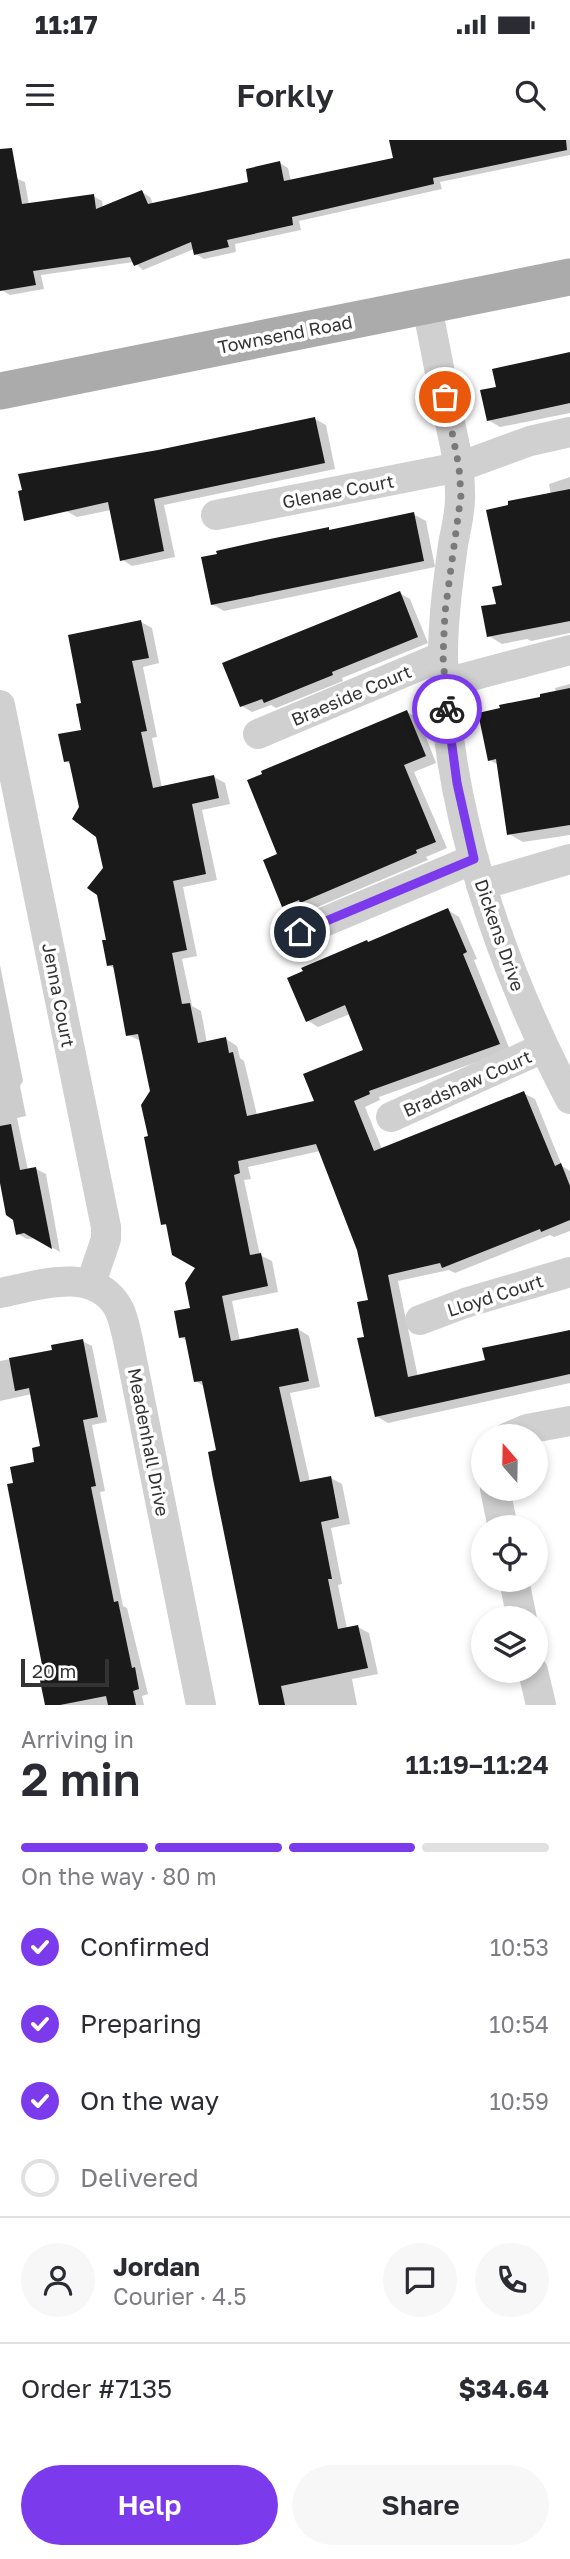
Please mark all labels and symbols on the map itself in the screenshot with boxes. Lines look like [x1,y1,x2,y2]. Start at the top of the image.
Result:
street label: Townsend Road [216,310,354,358]
pin [415,367,475,427]
street label: Glenae Court [280,469,396,513]
street label: Braeside Court [288,660,414,730]
courier [412,674,482,744]
street label: Dickens Drive [471,876,529,994]
pin [270,902,330,962]
street label: Jenna Court [38,941,80,1049]
street label: Bradshaw Court [399,1045,535,1121]
street label: Lloyd Court [444,1269,546,1321]
street label: Meadenhall Drive [124,1366,174,1518]
north arrow [471,1424,548,1502]
scale bar [21,1656,108,1688]

